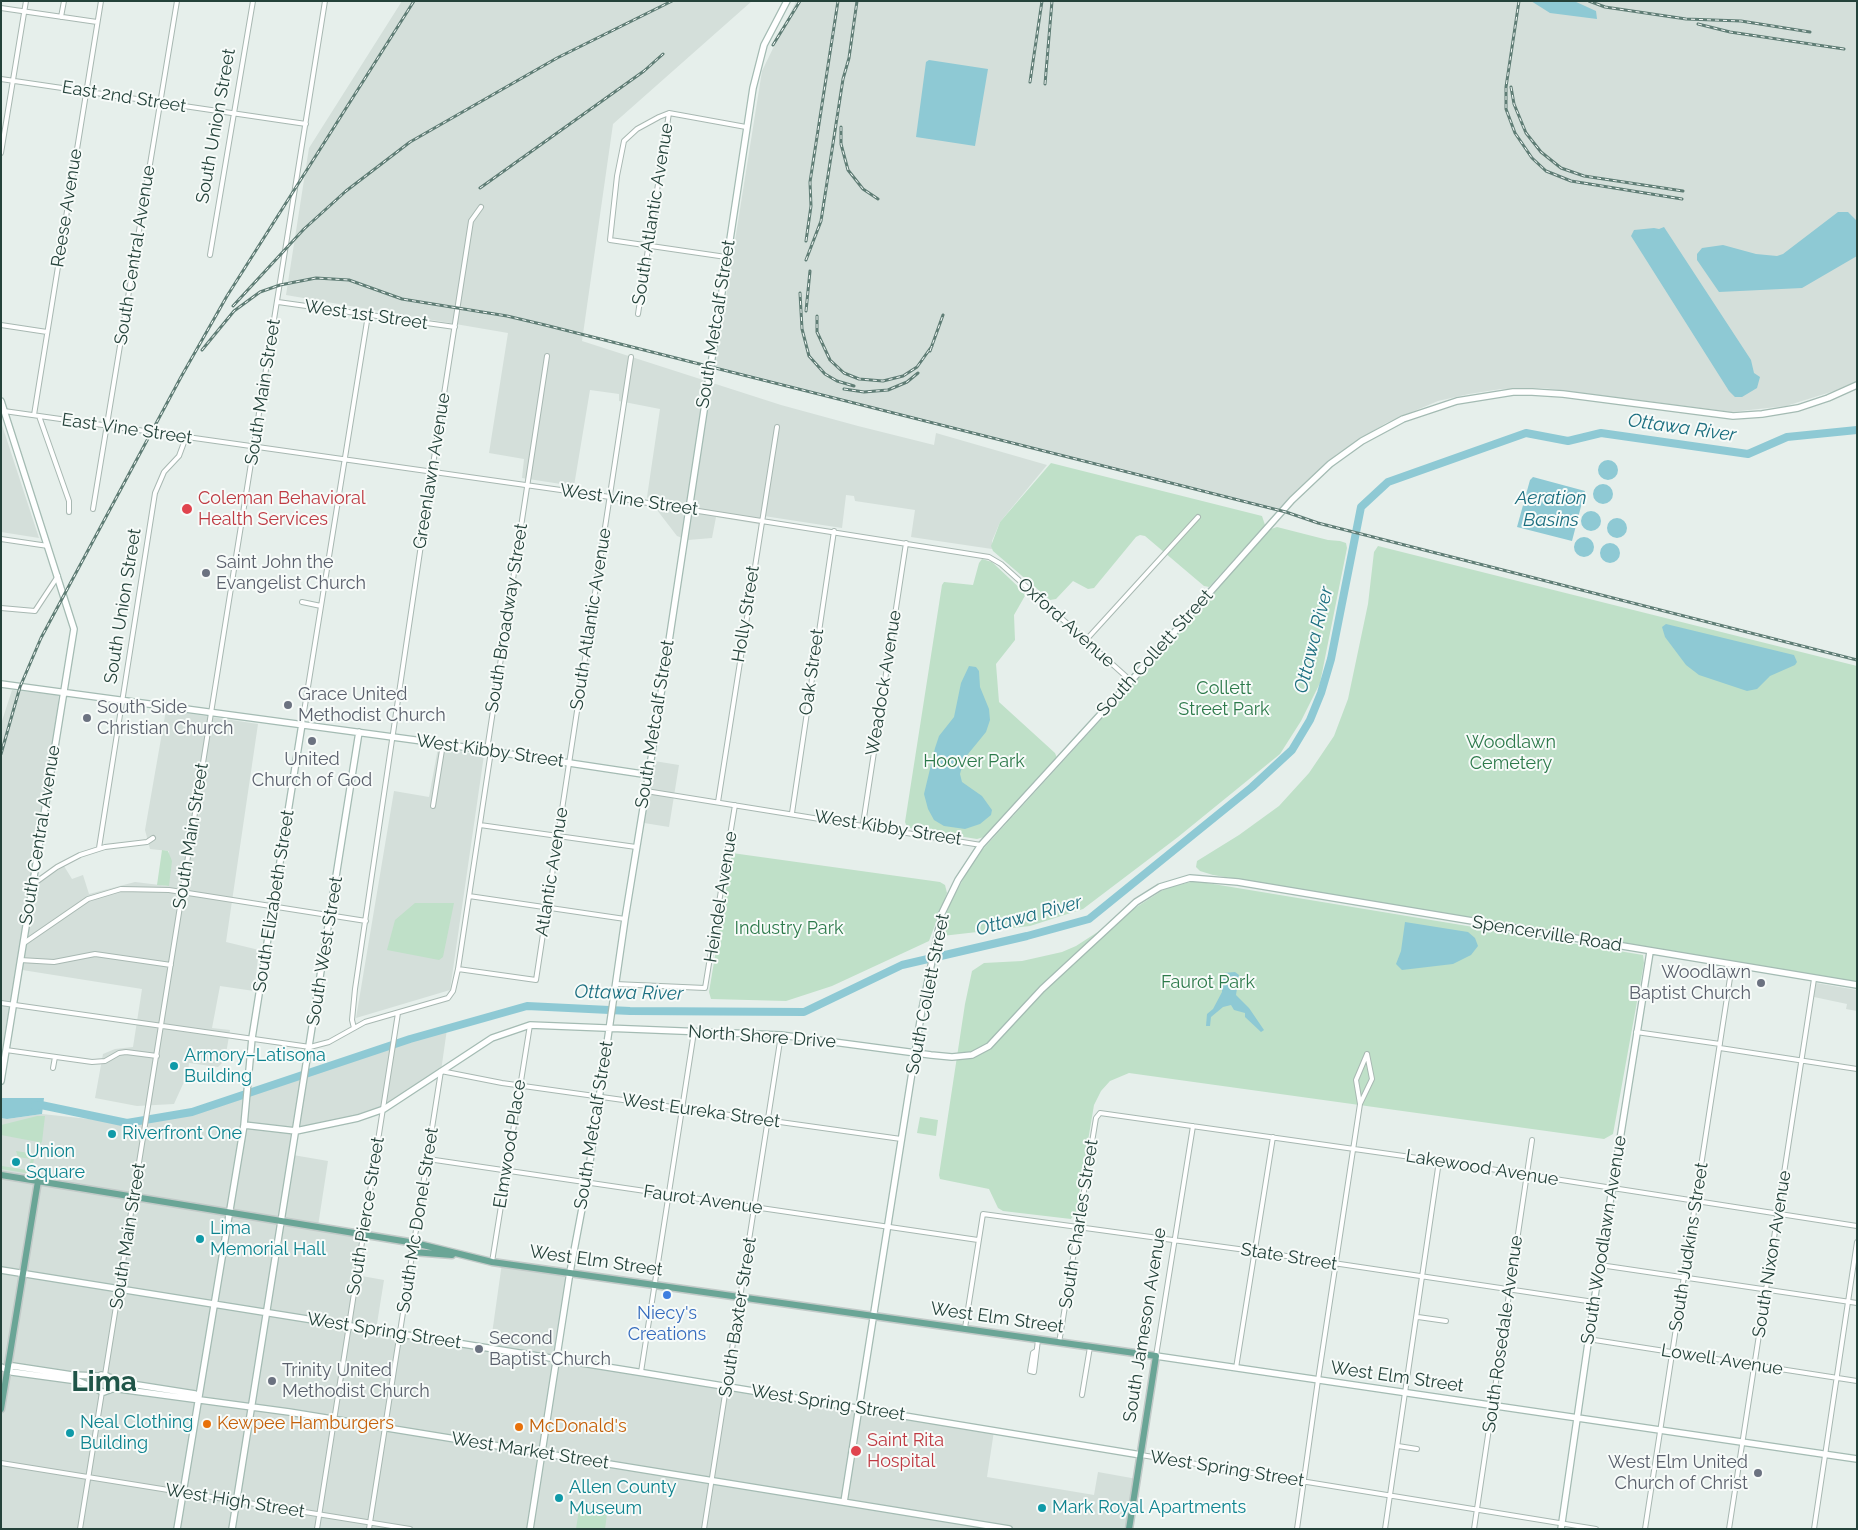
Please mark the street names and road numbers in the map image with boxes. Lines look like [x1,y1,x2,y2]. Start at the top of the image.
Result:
street label: South Union Street [192,47,240,205]
street label: East 2nd Street [60,77,188,117]
street label: South Atlantic Avenue [628,121,678,307]
street label: Reese Avenue [47,147,87,269]
street label: South Central Avenue [110,164,160,346]
street label: South Metcalf Street [692,238,740,410]
street label: West 1st Street [303,296,429,334]
street label: South Main Street [241,317,285,467]
street label: Greenlawn Avenue [409,391,455,551]
street label: East Vine Street [60,409,194,449]
street label: West Vine Street [559,480,699,520]
street label: South Broadway Street [481,522,533,714]
street label: South Atlantic Avenue [566,526,616,712]
street label: South Union Street [100,527,146,685]
street label: Holly Street [728,564,764,664]
street label: Oxford Avenue [1013,574,1119,672]
street label: South Collett Street [1092,585,1218,721]
street label: Weadock Avenue [862,609,906,757]
street label: Oak Street [795,627,829,717]
street label: South Metcalf Street [631,638,679,810]
street label: West Kibby Street [415,730,565,772]
street label: South Central Avenue [15,744,65,926]
street label: South Main Street [169,761,213,911]
street label: Atlantic Avenue [531,806,573,938]
street label: West Kibby Street [813,806,963,850]
street label: South Elizabeth Street [249,808,299,994]
street label: Heindel Avenue [700,830,742,964]
street label: South West Street [303,875,347,1027]
street label: Spencerville Road [1471,911,1623,957]
street label: South Collett Street [902,912,954,1076]
street label: North Shore Drive [687,1021,837,1053]
street label: South Metcalf Street [570,1039,618,1211]
street label: Elmwood Place [489,1078,531,1210]
street label: West Eureka Street [621,1089,781,1133]
street label: South Mc Donel Street [393,1126,443,1314]
street label: South Woodlawn Avenue [1577,1134,1631,1346]
street label: South Pierce Street [343,1135,389,1297]
street label: South Charles Street [1055,1138,1103,1310]
street label: Lakewood Avenue [1404,1145,1560,1191]
street label: South Main Street [106,1161,150,1311]
street label: South Judkins Street [1665,1161,1713,1333]
street label: South Nixon Avenue [1748,1169,1796,1339]
street label: Faurot Avenue [642,1181,764,1219]
street label: South Jameson Avenue [1119,1226,1171,1424]
street label: South Rosedale Avenue [1478,1234,1528,1434]
street label: South Baxter Street [715,1236,761,1398]
street label: State Street [1239,1239,1339,1275]
street label: West Elm Street [528,1241,664,1281]
street label: West Elm Street [929,1298,1065,1338]
street label: West Spring Street [305,1308,463,1354]
street label: Lowell Avenue [1660,1340,1784,1380]
street label: West Elm Street [1329,1357,1465,1397]
street label: West Spring Street [749,1380,907,1426]
street label: West Market Street [450,1428,610,1474]
street label: West Spring Street [1148,1446,1306,1492]
street label: West High Street [164,1479,306,1523]

